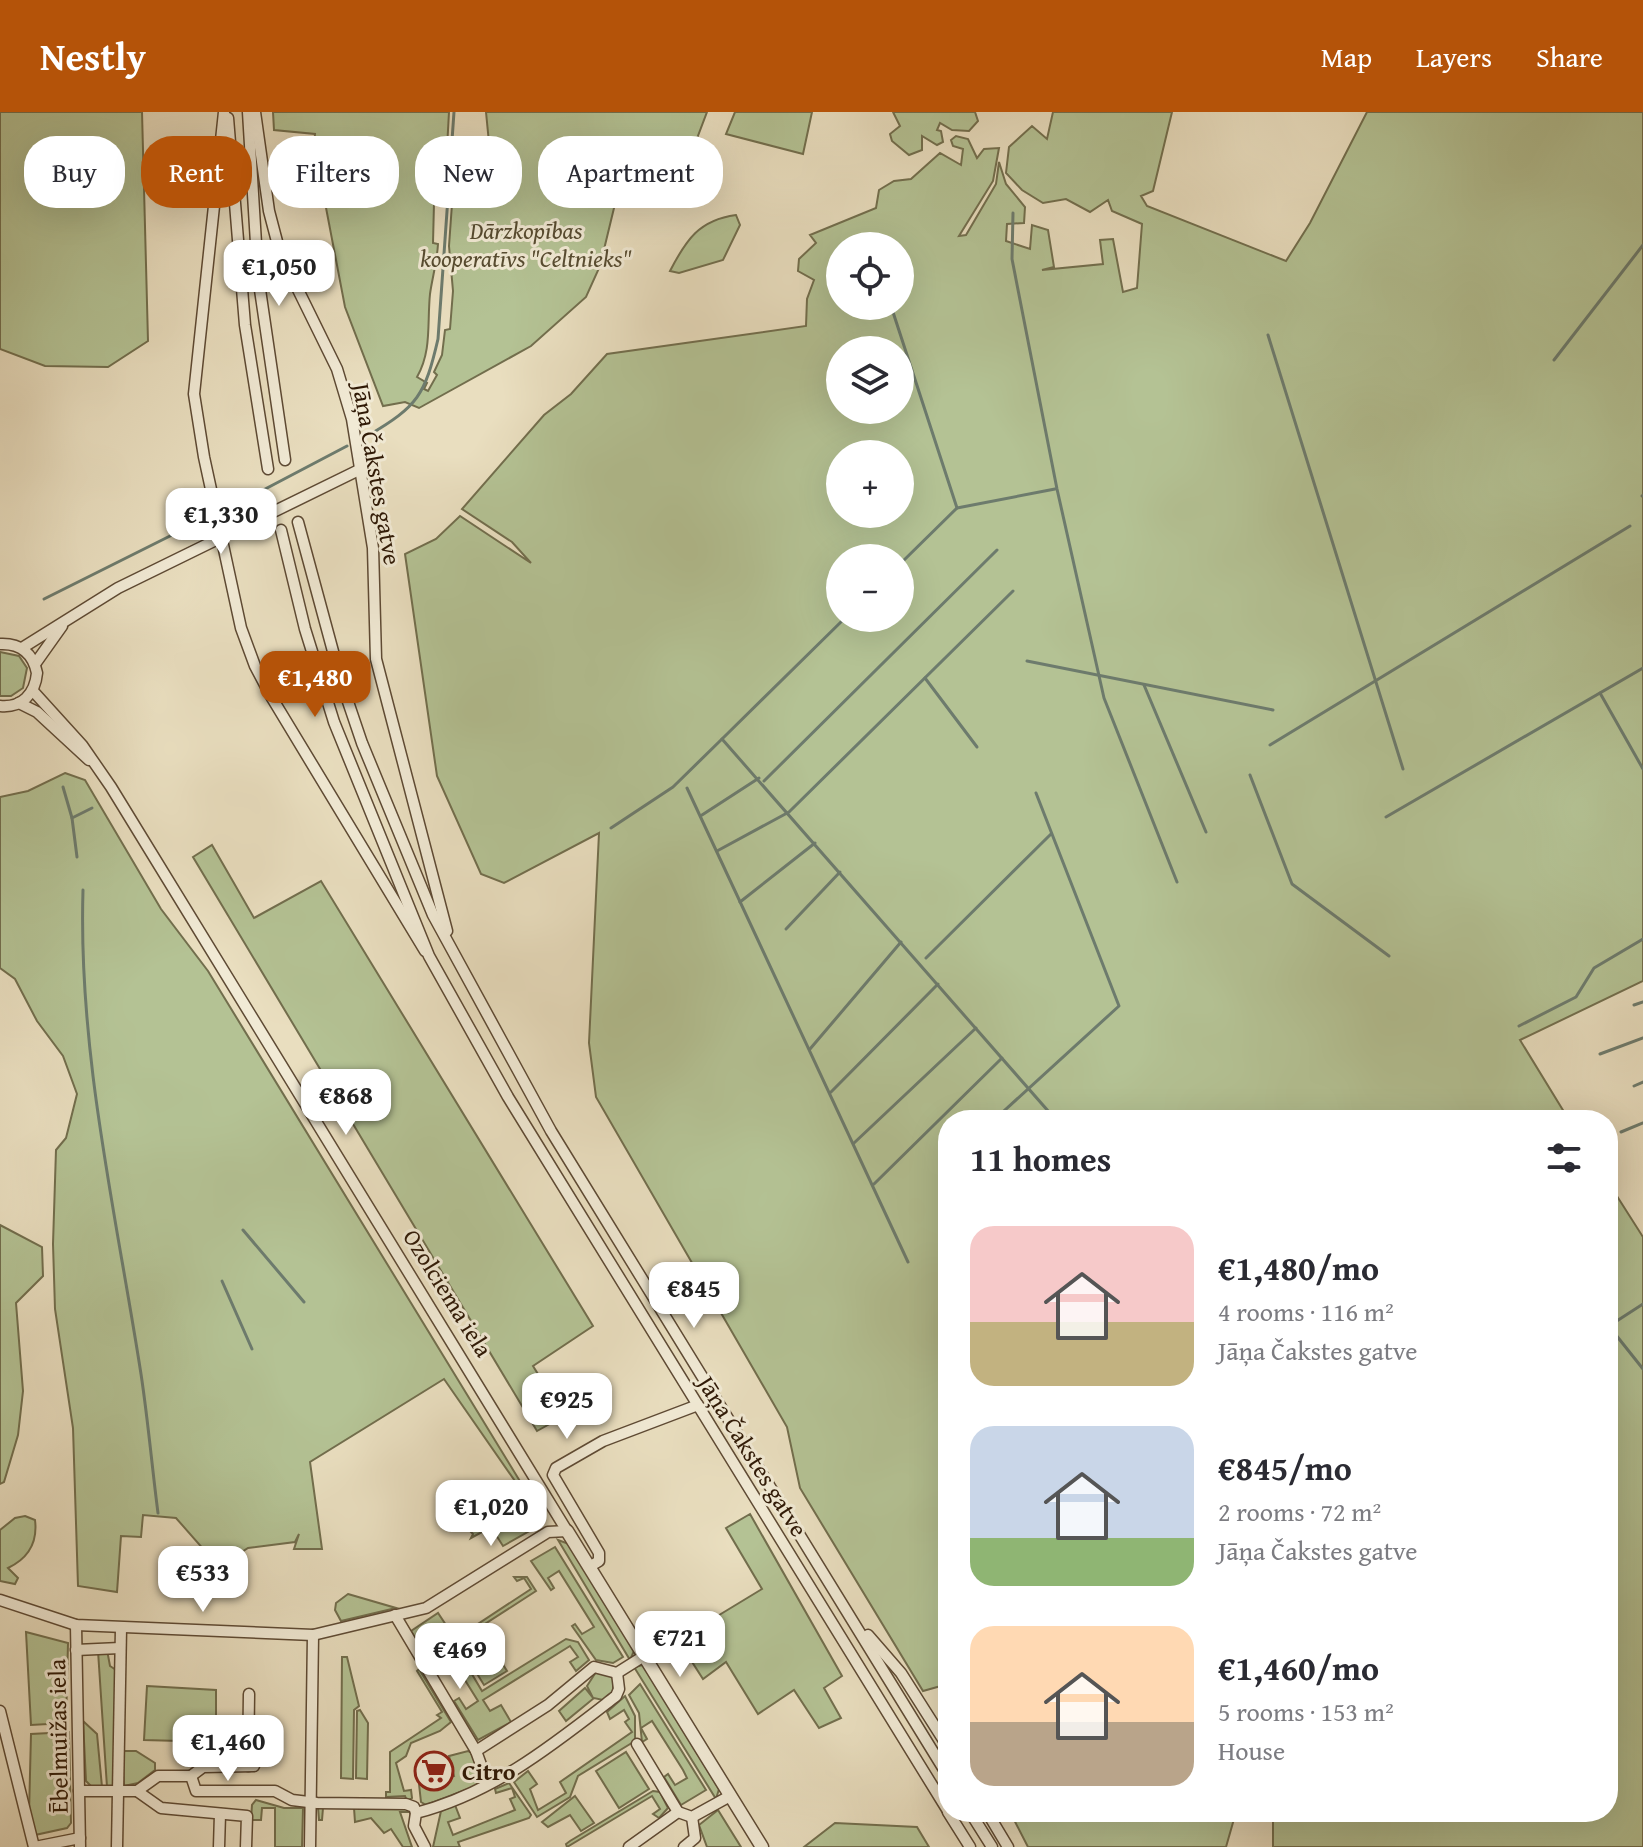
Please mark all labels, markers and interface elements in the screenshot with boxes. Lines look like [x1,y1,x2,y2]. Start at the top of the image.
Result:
text: Nestly [40,28,146,84]
text: Map [1321,36,1372,77]
text: Layers [1416,36,1492,77]
text: Share [1536,36,1603,77]
chip: Buy [24,136,125,208]
chip: Rent [141,136,252,208]
chip: Filters [268,136,399,208]
chip: New [415,136,522,208]
chip: Apartment [538,136,723,208]
park label: Dārzkopības kooperatīvs "Celtnieks" [420,213,632,276]
map controls [826,232,914,632]
button: locate [826,232,914,320]
pin: €1,050 [214,240,344,308]
text: €1,050 [242,246,316,285]
button: layers [826,336,914,424]
street label: Jāņa Čakstes gatve [343,377,410,568]
button: + [826,440,914,528]
pin: €1,330 [156,488,286,556]
text: €1,330 [184,494,258,533]
button: − [826,544,914,632]
pin: €1,480 [250,651,380,719]
text: €1,480 [278,657,352,696]
pin: €868 [299,1069,393,1137]
text: €868 [319,1075,373,1114]
text: 11 homes [970,1134,1111,1183]
icon: filters [1542,1136,1586,1180]
street label: Ozolciema iela [395,1222,502,1364]
text: €1,480/mo [1218,1243,1379,1292]
icon: home [1034,1258,1130,1354]
pin: €845 [647,1262,741,1330]
text: €845 [667,1268,721,1307]
text: 4 rooms · 116 m² [1218,1292,1394,1331]
text: Jāņa Čakstes gatve [1218,1331,1417,1370]
street label: Jāņa Čakstes gatve [688,1366,817,1543]
pin: €925 [520,1373,614,1441]
text: €925 [540,1379,594,1418]
text: €845/mo [1218,1443,1352,1492]
icon: home [1034,1458,1130,1554]
pin: €1,020 [426,1480,556,1548]
text: €1,020 [454,1486,528,1525]
text: 2 rooms · 72 m² [1218,1492,1381,1531]
text: Jāņa Čakstes gatve [1218,1531,1417,1570]
pin: €533 [156,1546,250,1614]
text: €533 [176,1552,230,1591]
pin: €721 [633,1611,727,1679]
text: €721 [653,1617,707,1656]
pin: €469 [413,1623,507,1691]
text: €469 [433,1629,487,1668]
text: €1,460/mo [1218,1643,1379,1692]
street label: Ēbelmuižas iela [39,1658,77,1814]
icon: home [1034,1658,1130,1754]
text: 5 rooms · 153 m² [1218,1692,1394,1731]
pin: €1,460 [163,1715,293,1783]
text: €1,460 [191,1721,265,1760]
text: House [1218,1731,1285,1770]
supermarket icon: Citro [413,1750,455,1792]
place label: Citro [462,1754,516,1789]

